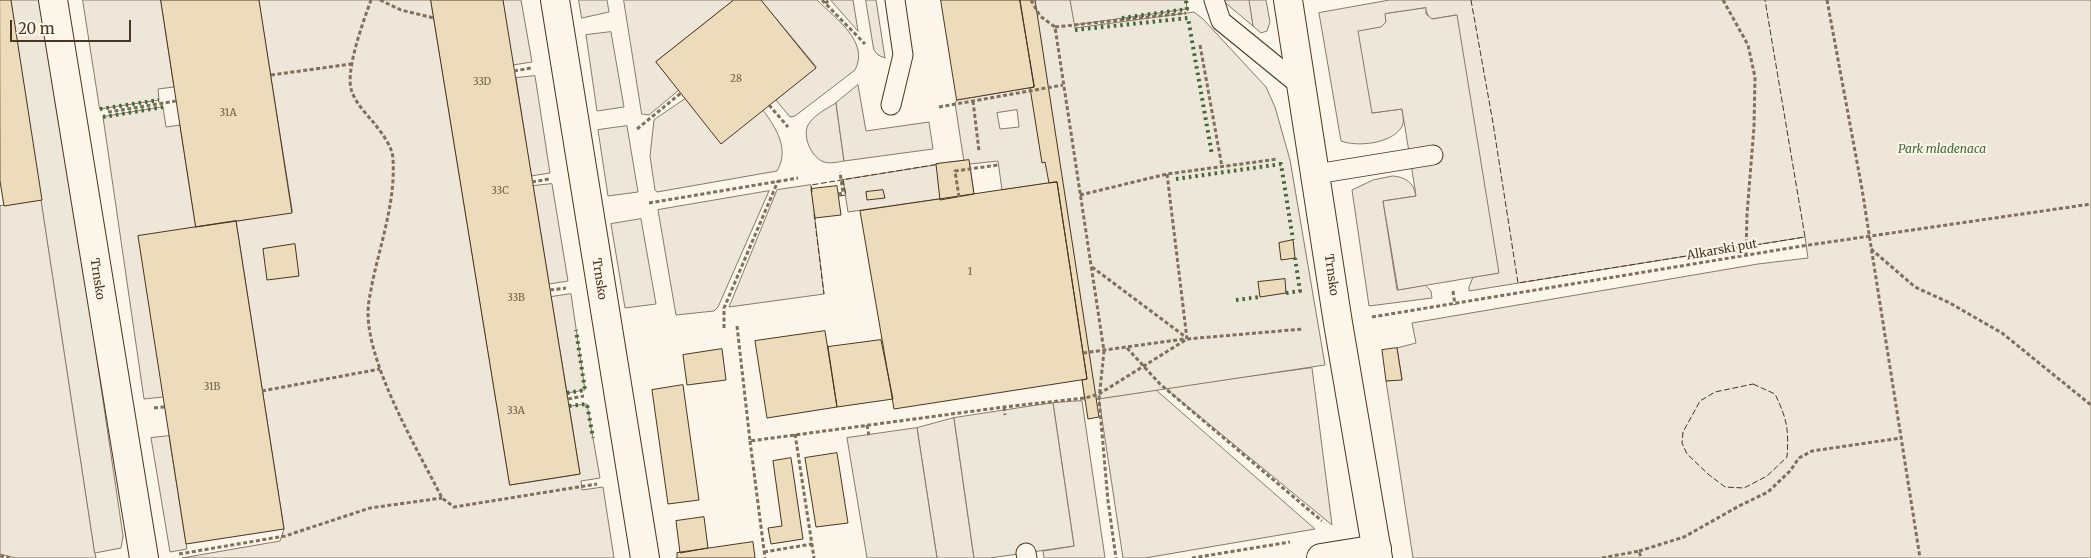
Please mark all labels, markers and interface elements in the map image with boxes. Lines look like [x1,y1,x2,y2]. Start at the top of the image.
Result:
scale bar [12,10,134,42]
text: 20 m [18,19,55,38]
house number: 28 [730,73,742,85]
house number: 33D [473,76,491,88]
house number: 31A [219,107,237,119]
park label: Park mladenaca [1898,143,1986,157]
house number: 33C [491,185,509,197]
street label: Alkarski put [1686,237,1758,263]
street label: Trnsko [1321,253,1341,297]
street label: Trnsko [87,257,107,301]
street label: Trnsko [589,257,609,301]
house number: 1 [968,266,972,278]
house number: 33B [507,292,525,304]
house number: 31B [204,381,220,393]
house number: 33A [507,405,525,417]

